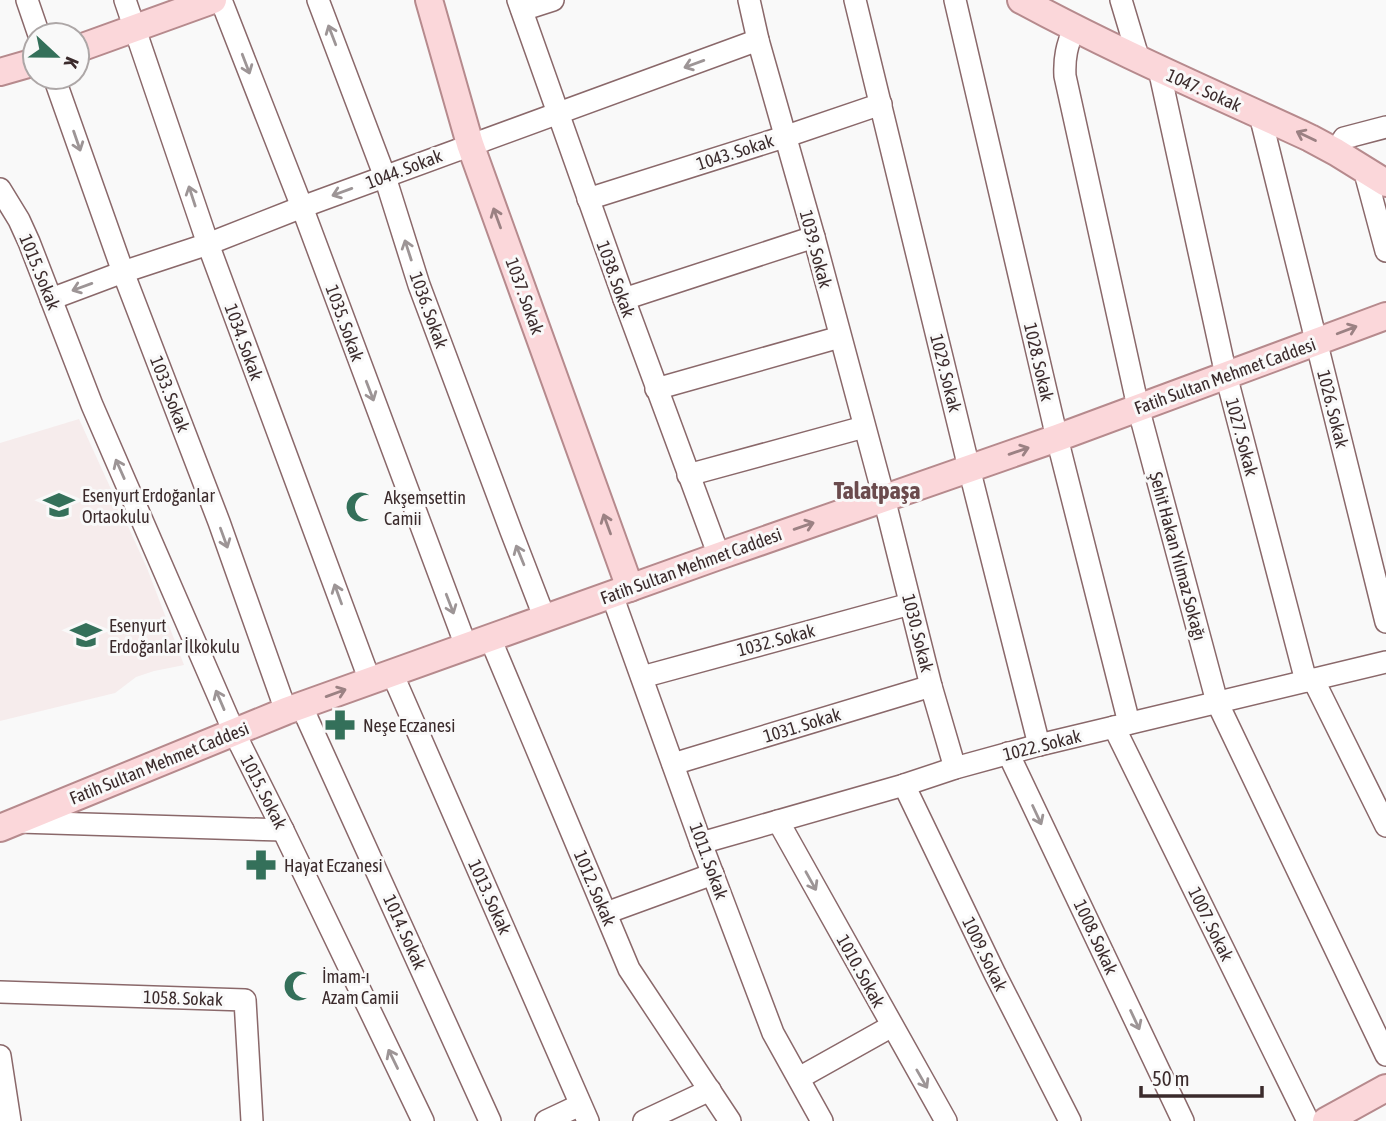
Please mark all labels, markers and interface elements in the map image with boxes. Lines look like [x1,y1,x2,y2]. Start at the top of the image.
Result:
north arrow [21,21,91,91]
one-way arrow [324,25,337,47]
one-way arrow [240,52,253,74]
text: K [60,54,84,71]
one-way arrow [683,58,705,71]
street label: 1047. Sokak [1163,64,1245,116]
one-way arrow [1296,129,1317,143]
one-way arrow [72,130,84,152]
street label: 1043. Sokak [694,130,776,174]
street label: 1044. Sokak [363,145,445,193]
one-way arrow [185,186,197,208]
one-way arrow [331,187,353,199]
one-way arrow [490,207,502,229]
street label: 1039. Sokak [796,208,836,290]
street label: 1015. Sokak [15,231,65,313]
street label: 1038. Sokak [592,238,640,320]
one-way arrow [401,239,413,261]
street label: 1037. Sokak [501,255,549,337]
street label: 1036. Sokak [405,269,453,351]
one-way arrow [72,282,94,294]
street label: 1035. Sokak [321,282,369,364]
street label: 1034. Sokak [220,301,268,383]
street label: 1028. Sokak [1020,321,1058,403]
one-way arrow [1336,323,1358,336]
street label: 1029. Sokak [926,332,966,414]
street label: Fatih Sultan Mehmet Caddesi [1131,333,1319,419]
street label: 1033. Sokak [146,353,194,435]
street label: 1026. Sokak [1313,368,1353,450]
one-way arrow [365,379,377,401]
street label: 1027. Sokak [1222,396,1262,478]
one-way arrow [1007,444,1029,456]
one-way arrow [113,458,126,480]
street label: Şehit Hakan Yılmaz Sokağı [1145,470,1211,642]
district label: Talatpaşa [834,477,920,504]
place label: Esenyurt Erdoğanlar Ortaokulu [82,485,215,527]
place label: Akşemsettin Camii [384,487,466,529]
school or university icon: Esenyurt Erdoğanlar Ortaokulu [42,488,76,522]
mosque icon: Akşemsettin Camii [344,490,378,524]
one-way arrow [600,514,612,536]
one-way arrow [793,519,815,532]
street label: Fatih Sultan Mehmet Caddesi [597,523,785,609]
one-way arrow [219,527,232,549]
one-way arrow [513,545,526,566]
one-way arrow [331,583,343,605]
one-way arrow [444,592,457,614]
street label: 1030. Sokak [898,592,938,674]
place label: Esenyurt Erdoğanlar İlkokulu [109,615,240,657]
school or university icon: Esenyurt Erdoğanlar İlkokulu [69,618,103,652]
street label: 1032. Sokak [735,620,817,660]
one-way arrow [324,686,346,698]
one-way arrow [213,690,226,711]
street label: 1031. Sokak [761,703,843,747]
pharmacy icon: Neşe Eczanesi [323,708,357,742]
place label: Neşe Eczanesi [363,715,455,736]
street label: Fatih Sultan Mehmet Caddesi [66,717,252,809]
street label: 1022. Sokak [1001,725,1083,765]
street label: 1015. Sokak [237,752,291,832]
one-way arrow [1031,804,1045,825]
street label: 1011. Sokak [685,820,733,902]
street label: 1012. Sokak [570,847,620,929]
pharmacy icon: Hayat Eczanesi [244,848,278,882]
place label: Hayat Eczanesi [284,855,383,876]
street label: 1013. Sokak [464,856,516,938]
one-way arrow [805,870,818,891]
street label: 1007. Sokak [1184,884,1238,965]
street label: 1014. Sokak [379,891,431,973]
street label: 1008. Sokak [1070,896,1122,978]
street label: 1009. Sokak [958,914,1012,995]
street label: 1010. Sokak [832,931,890,1011]
place label: İmam-ı Azam Camii [322,966,399,1008]
mosque icon: İmam-ı Azam Camii [282,969,316,1003]
street label: 1058. Sokak [143,986,223,1010]
one-way arrow [1129,1009,1143,1030]
one-way arrow [386,1049,399,1070]
scale bar [1141,1054,1262,1098]
text: 50 m [1152,1066,1190,1090]
one-way arrow [915,1069,929,1089]

